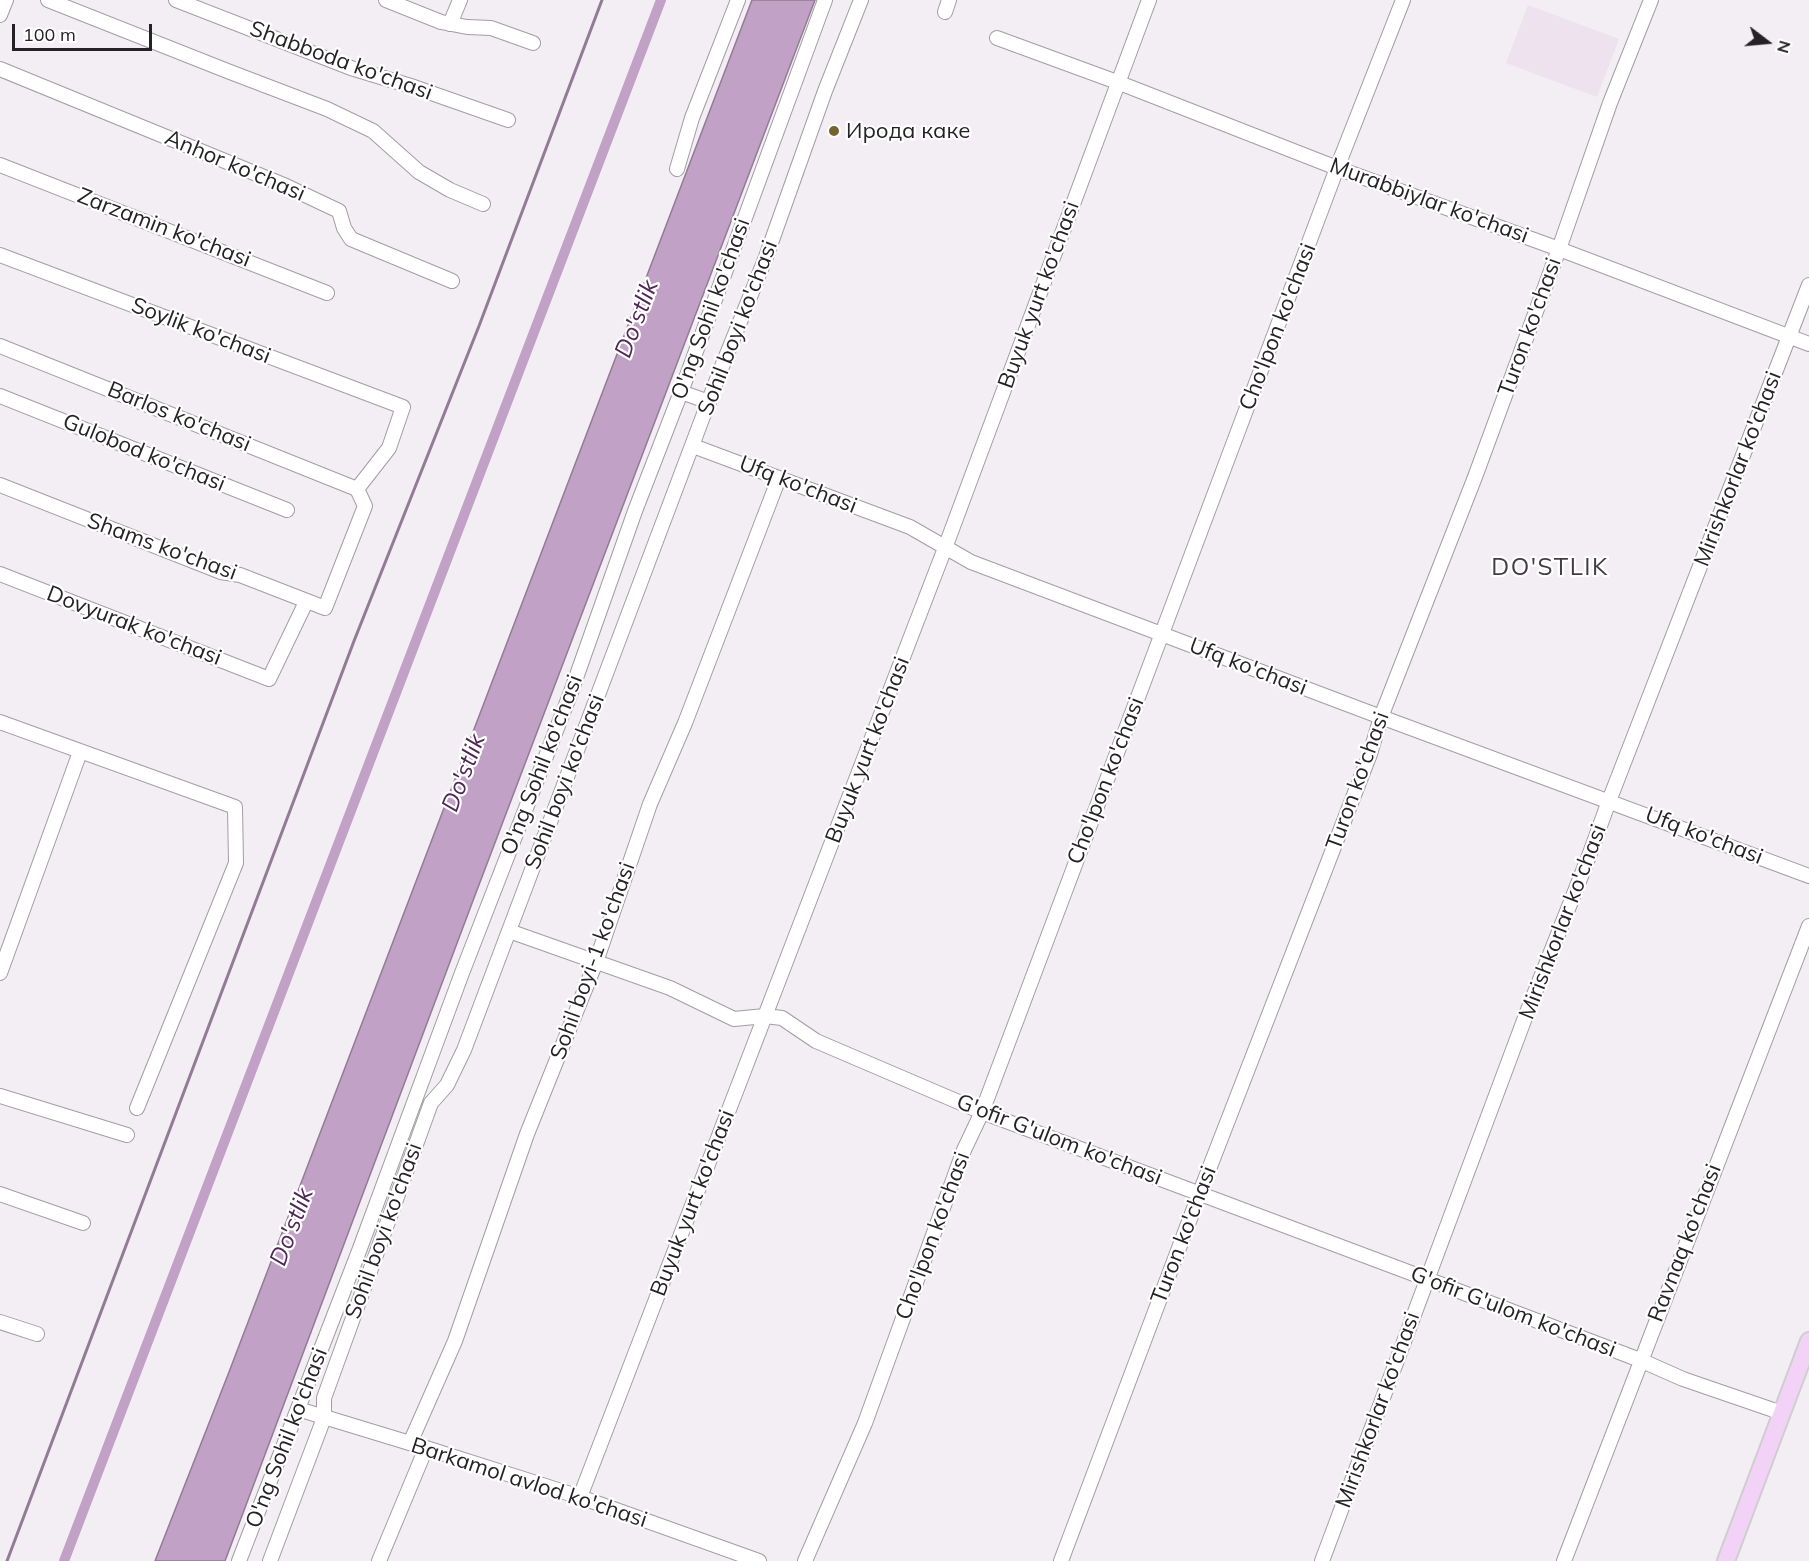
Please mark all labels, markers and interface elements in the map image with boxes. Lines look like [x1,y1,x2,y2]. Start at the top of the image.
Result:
scale bar [15,12,154,50]
north arrow [1737,12,1797,72]
street label: Shabboda ko'chasi [246,16,436,106]
text: 100 m [23,23,76,46]
text: N [1773,38,1796,56]
place label: Ирода каке [846,118,970,144]
marker: Ирода каке [827,124,841,138]
street label: Anhor ko'chasi [161,125,309,207]
street label: Murabbiylar ko'chasi [1326,153,1532,249]
street label: Zarzamin ko'chasi [74,183,254,273]
street label: Buyuk yurt ko'chasi [993,198,1085,392]
street label: O'ng Sohil ko'chasi [666,215,756,403]
street label: Sohil boyi ko'chasi [692,237,784,419]
street label: Cho'lpon ko'chasi [1234,240,1322,414]
street label: Turon ko'chasi [1493,254,1567,400]
water label: Do'stlik [609,276,665,362]
street label: Soylik ko'chasi [128,292,274,370]
street label: Mirishkorlar ko'chasi [1689,368,1787,570]
street label: Barlos ko'chasi [103,376,255,458]
street label: Gulobod ko'chasi [59,408,229,498]
street label: Ufq ko'chasi [736,451,860,519]
street label: Shams ko'chasi [84,508,240,586]
district label: DO'STLIK [1491,554,1609,582]
street label: Dovyurak ko'chasi [43,581,225,671]
street label: Ufq ko'chasi [1186,633,1310,701]
street label: Buyuk yurt ko'chasi [820,653,916,847]
street label: O'ng Sohil ko'chasi [496,671,588,859]
street label: Sohil boyi ko'chasi [519,691,611,873]
street label: Cho'lpon ko'chasi [1062,694,1150,868]
street label: Turon ko'chasi [1321,708,1395,854]
water label: Do'stlik [436,730,492,816]
street label: Ufq ko'chasi [1642,802,1766,870]
street label: Mirishkorlar ko'chasi [1514,821,1612,1023]
street label: Sohil boyi-1 ko'chasi [545,859,641,1063]
street label: G'ofir G'ulom ko'chasi [953,1089,1165,1191]
street label: Buyuk yurt ko'chasi [645,1106,741,1300]
street label: Sohil boyi ko'chasi [340,1139,428,1323]
street label: Cho'lpon ko'chasi [890,1149,976,1323]
street label: Ravnaq ko'chasi [1643,1161,1727,1325]
street label: Turon ko'chasi [1146,1163,1222,1307]
water label: Do'stlik [264,1184,320,1270]
street label: G'ofir G'ulom ko'chasi [1407,1261,1619,1363]
street label: Mirishkorlar ko'chasi [1330,1308,1426,1512]
street label: O'ng Sohil ko'chasi [241,1344,333,1532]
street label: Barkamol avlod ko'chasi [408,1432,650,1534]

